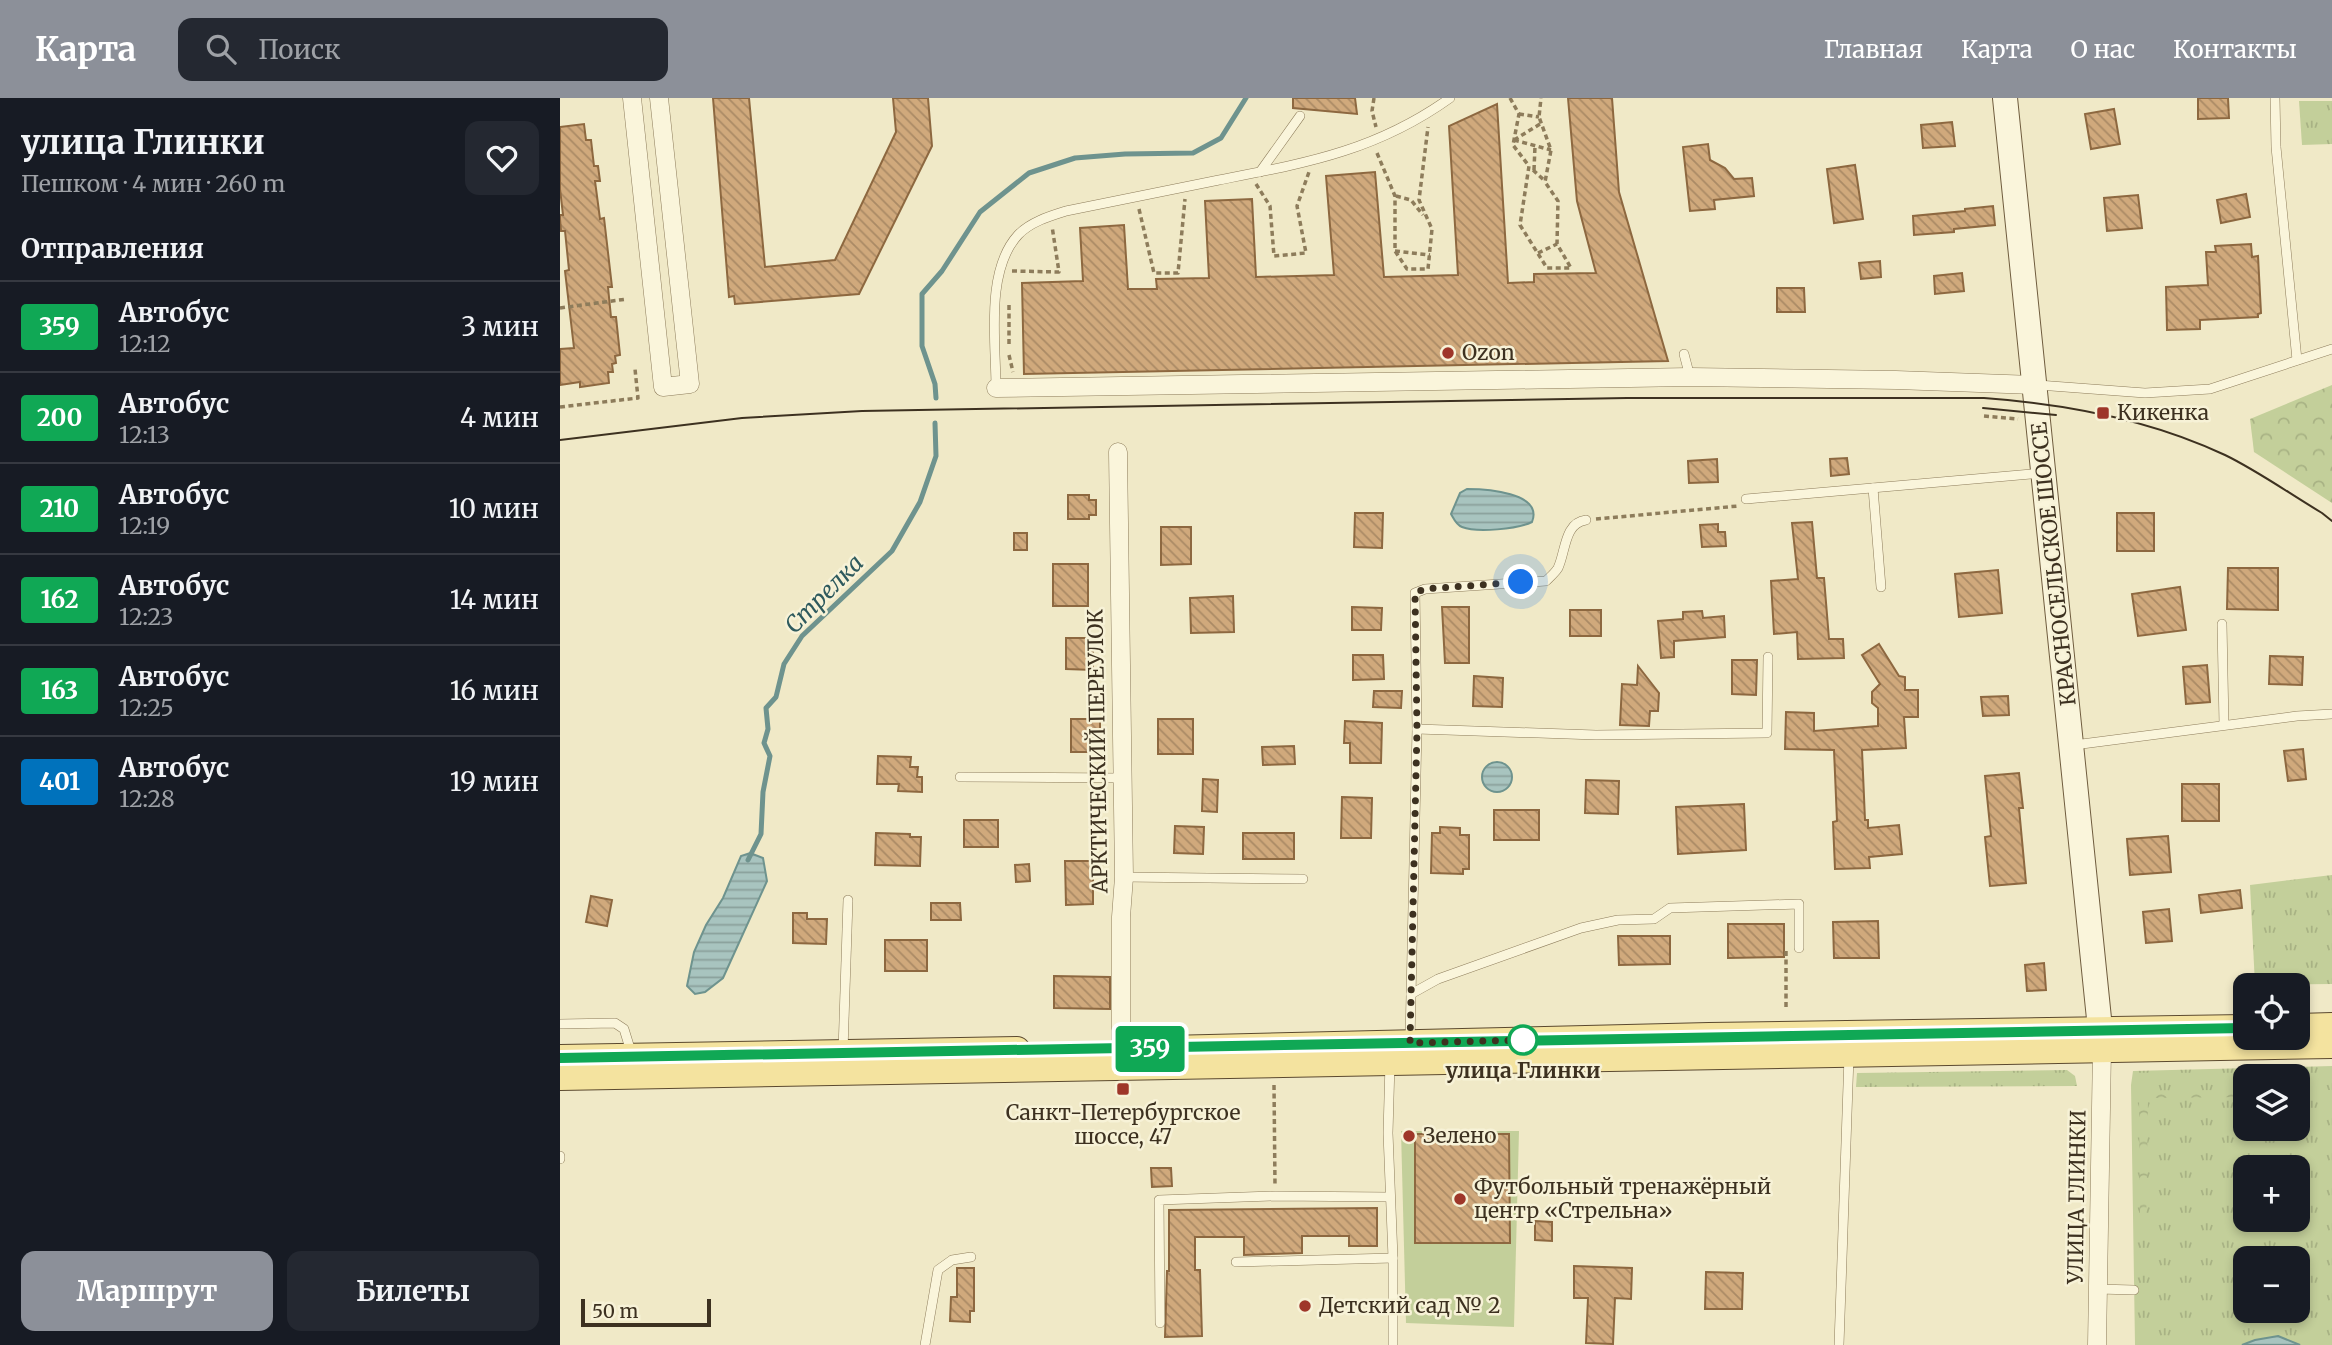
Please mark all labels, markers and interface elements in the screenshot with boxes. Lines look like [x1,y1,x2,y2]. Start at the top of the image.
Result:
search box [178,18,668,81]
text: Карта [35,29,136,70]
icon: search [202,30,240,68]
text: Поиск [258,33,341,66]
text: Главная [1824,34,1923,65]
text: Карта [1961,34,2033,65]
text: О нас [2071,34,2135,65]
text: Контакты [2173,34,2297,65]
button: heart [465,121,539,195]
text: улица Глинки [21,122,265,163]
text: Пешком · 4 мин · 260 m [21,169,285,198]
text: Отправления [21,232,204,265]
text: Автобус [119,296,229,329]
text: 3 мин [461,310,539,343]
text: 359 [39,311,80,342]
text: 12:12 [119,329,171,358]
place label: Ozon [1462,339,1515,366]
marker: Ozon [1440,345,1456,361]
text: Автобус [119,387,229,420]
place label: Кикенка [2117,399,2209,426]
text: 4 мин [460,401,539,434]
text: 200 [37,402,82,433]
marker: Кикенка [2095,405,2111,421]
text: 12:13 [119,420,170,449]
street label: КРАСНОСЕЛЬСКОЕ ШОССЕ [2025,420,2082,707]
text: Автобус [119,478,229,511]
text: 10 мин [449,492,539,525]
text: 210 [40,493,79,524]
text: 12:19 [119,511,170,540]
water label: Стрелка [778,548,869,639]
your location [1503,564,1538,599]
text: Автобус [119,569,229,602]
text: 14 мин [450,583,539,616]
text: 162 [40,584,79,615]
text: 12:23 [119,602,174,631]
street label: АРКТИЧЕСКИЙ ПЕРЕУЛОК [1082,609,1113,894]
text: Автобус [119,660,229,693]
text: 16 мин [450,674,539,707]
text: 163 [41,675,78,706]
text: 12:25 [119,693,174,722]
text: Автобус [119,751,229,784]
text: 19 мин [450,765,539,798]
text: 401 [39,766,80,797]
text: 12:28 [119,784,175,813]
map controls [2233,973,2310,1323]
button: locate [2233,973,2310,1050]
marker: улица Глинки [1508,1025,1538,1055]
line badge: 359 [1110,1026,1190,1072]
text: 359 [1130,1033,1170,1064]
place label: улица Глинки [1445,1057,1601,1084]
button: layers [2233,1064,2310,1141]
marker: Санкт-Петербургское шоссе, 47 [1115,1081,1131,1097]
place label: Санкт-Петербургское шоссе, 47 [1006,1099,1240,1150]
street label: УЛИЦА ГЛИНКИ [2061,1110,2092,1285]
place label: Зелено [1423,1122,1496,1149]
marker: Зелено [1401,1128,1417,1144]
button: + [2233,1155,2310,1232]
place label: Футбольный тренажёрный центр «Стрельна» [1474,1173,1771,1224]
marker: Футбольный тренажёрный центр «Стрельна» [1452,1191,1468,1207]
button: − [2233,1246,2310,1323]
button: Маршрут [21,1251,273,1331]
button: Билеты [287,1251,539,1331]
place label: Детский сад № 2 [1319,1292,1501,1319]
scale bar [581,1296,710,1328]
marker: Детский сад № 2 [1297,1298,1313,1314]
text: 50 m [592,1299,638,1323]

